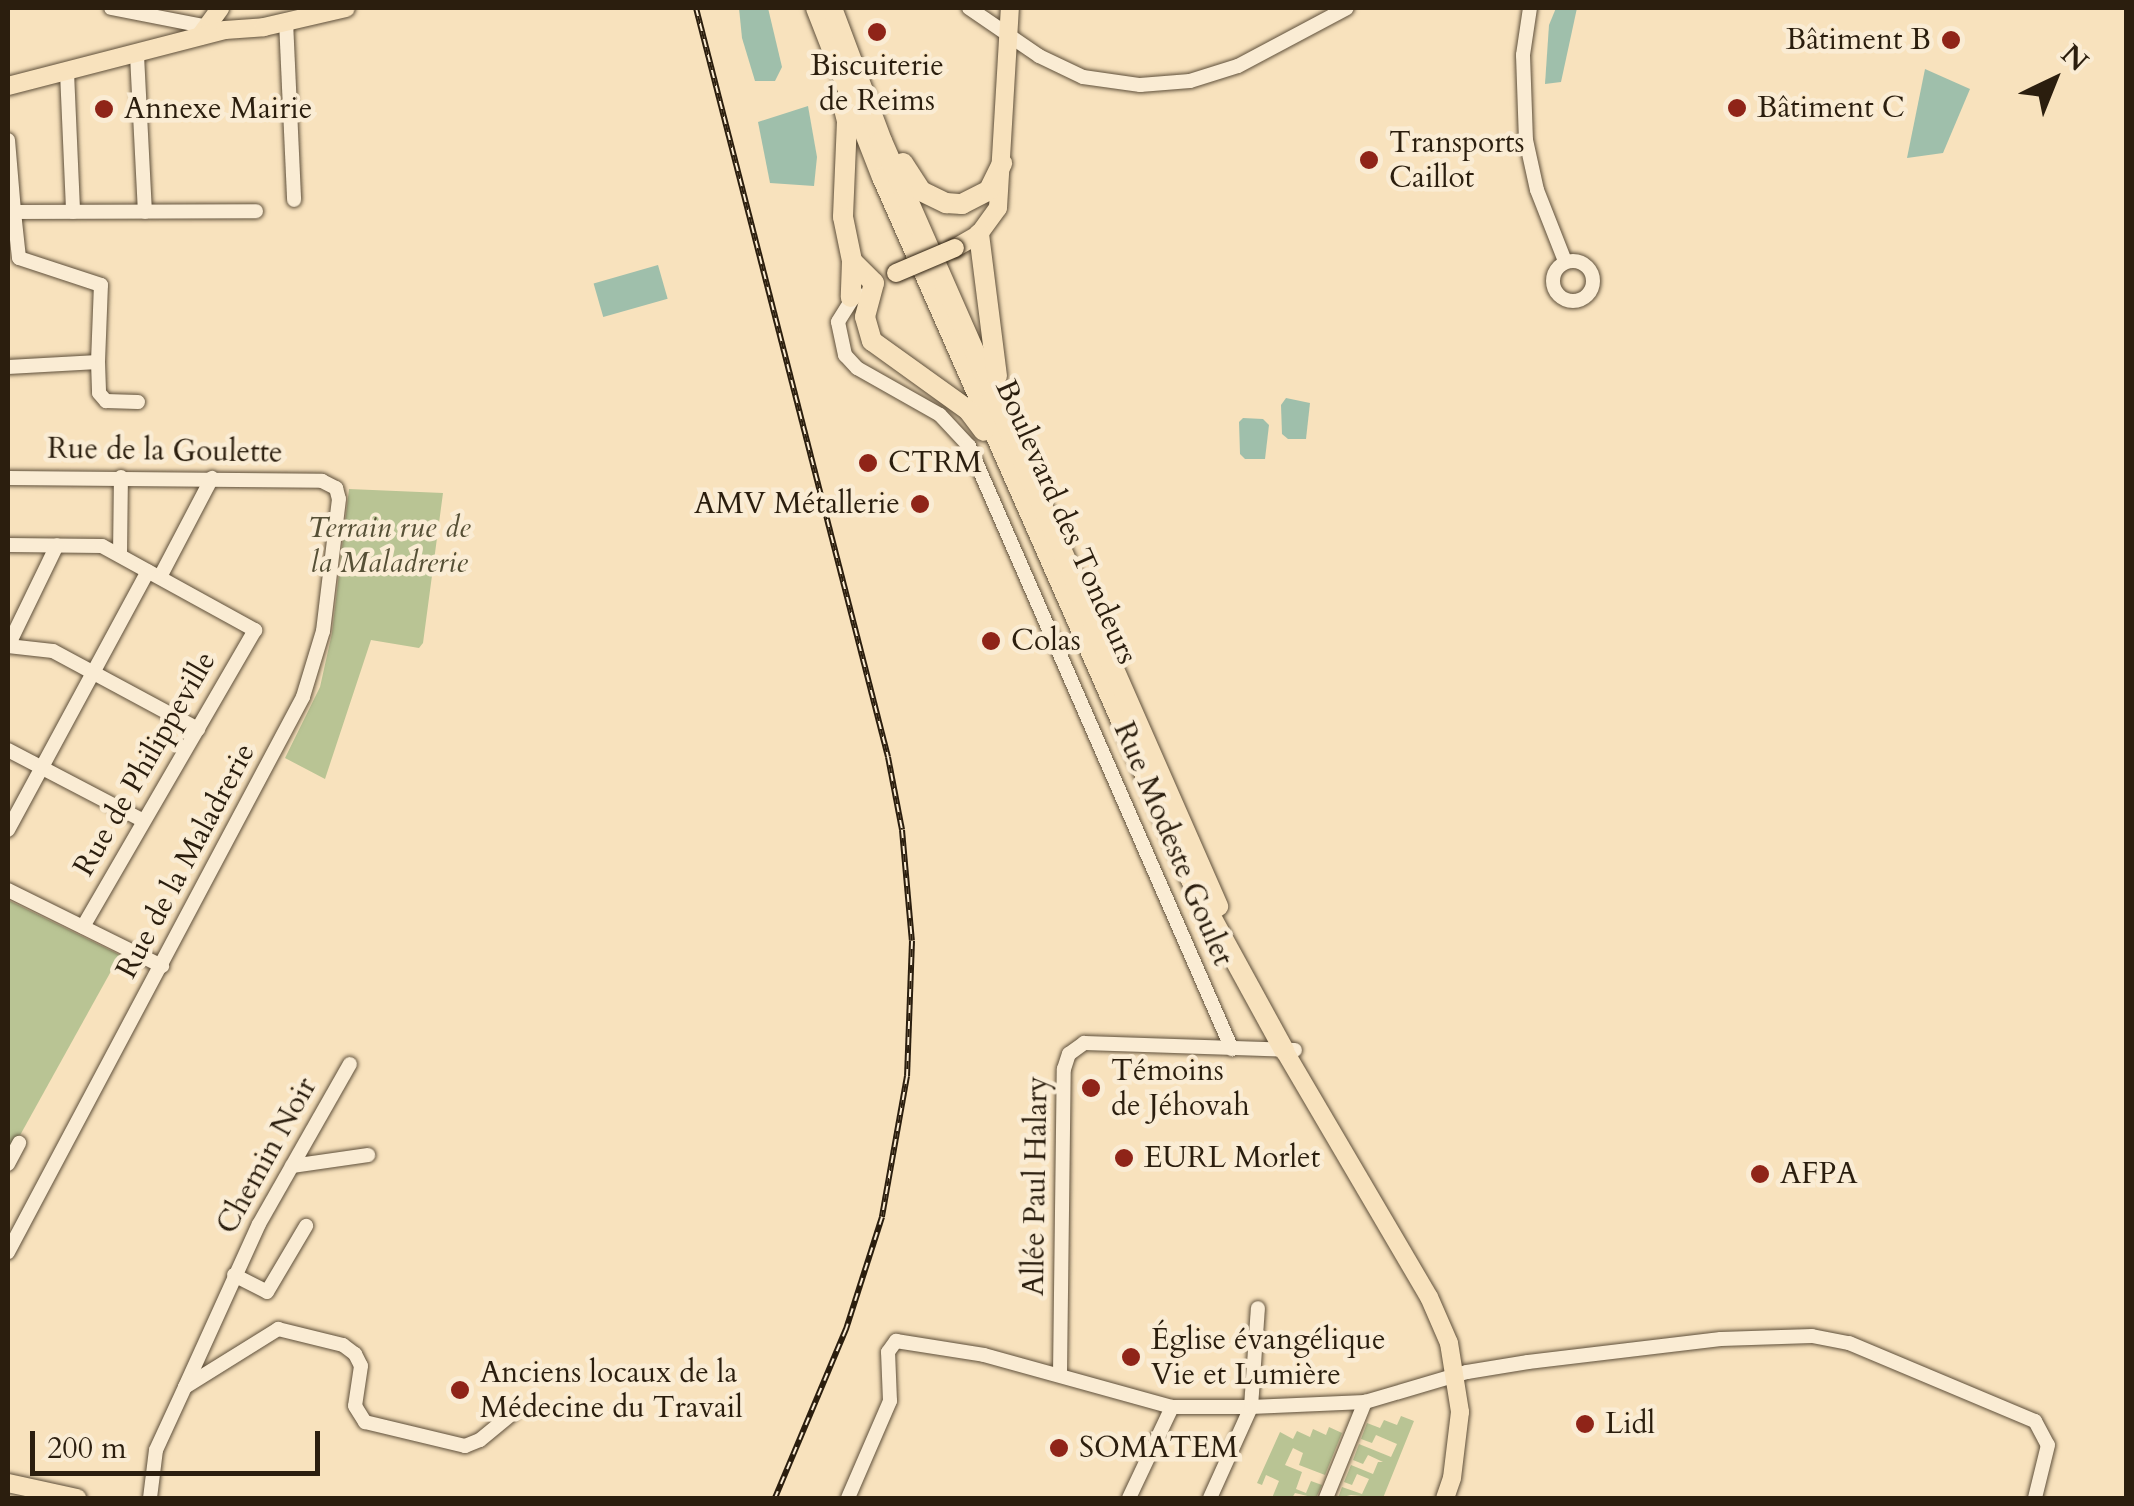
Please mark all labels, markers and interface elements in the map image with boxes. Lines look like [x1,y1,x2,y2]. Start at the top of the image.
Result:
marker: Biscuiterie de Reims [866,21,888,43]
place label: Bâtiment B [1786,22,1931,58]
marker: Bâtiment B [1940,29,1962,51]
north arrow [2004,30,2104,130]
text: N [2053,36,2096,80]
place label: Biscuiterie de Reims [810,48,944,118]
place label: Bâtiment C [1757,90,1905,126]
place label: Annexe Mairie [124,91,312,127]
marker: Bâtiment C [1726,97,1748,119]
marker: Annexe Mairie [93,98,115,120]
place label: Transports Caillot [1389,125,1525,196]
marker: Transports Caillot [1358,149,1380,171]
street label: Boulevard des Tondeurs [987,374,1145,670]
street label: Rue de la Goulette [47,431,283,471]
place label: CTRM [888,445,982,481]
marker: CTRM [857,452,879,474]
place label: AMV Métallerie [694,486,900,522]
marker: AMV Métallerie [909,493,931,515]
park label: Terrain rue de la Maladrerie [307,510,471,580]
place label: Colas [1011,623,1081,659]
marker: Colas [980,630,1002,652]
street label: Rue de Philippeville [66,645,224,883]
street label: Rue Modeste Goulet [1105,717,1241,971]
street label: Rue de la Maladrerie [109,738,263,984]
place label: Témoins de Jéhovah [1111,1053,1250,1124]
street label: Chemin Noir [209,1072,325,1240]
street label: Allée Paul Halary [1016,1076,1056,1296]
marker: Témoins de Jéhovah [1080,1077,1102,1099]
place label: EURL Morlet [1144,1140,1320,1176]
marker: EURL Morlet [1113,1147,1135,1169]
place label: AFPA [1780,1156,1858,1192]
marker: AFPA [1749,1163,1771,1185]
place label: Église évangélique Vie et Lumière [1151,1322,1386,1392]
marker: Église évangélique Vie et Lumière [1120,1346,1142,1368]
place label: Anciens locaux de la Médecine du Travail [480,1355,743,1426]
marker: Anciens locaux de la Médecine du Travail [449,1379,471,1401]
place label: Lidl [1605,1406,1655,1442]
scale bar [35,1411,325,1473]
marker: Lidl [1574,1413,1596,1435]
text: 200 m [47,1428,127,1469]
place label: SOMATEM [1079,1430,1238,1466]
marker: SOMATEM [1048,1437,1070,1459]

